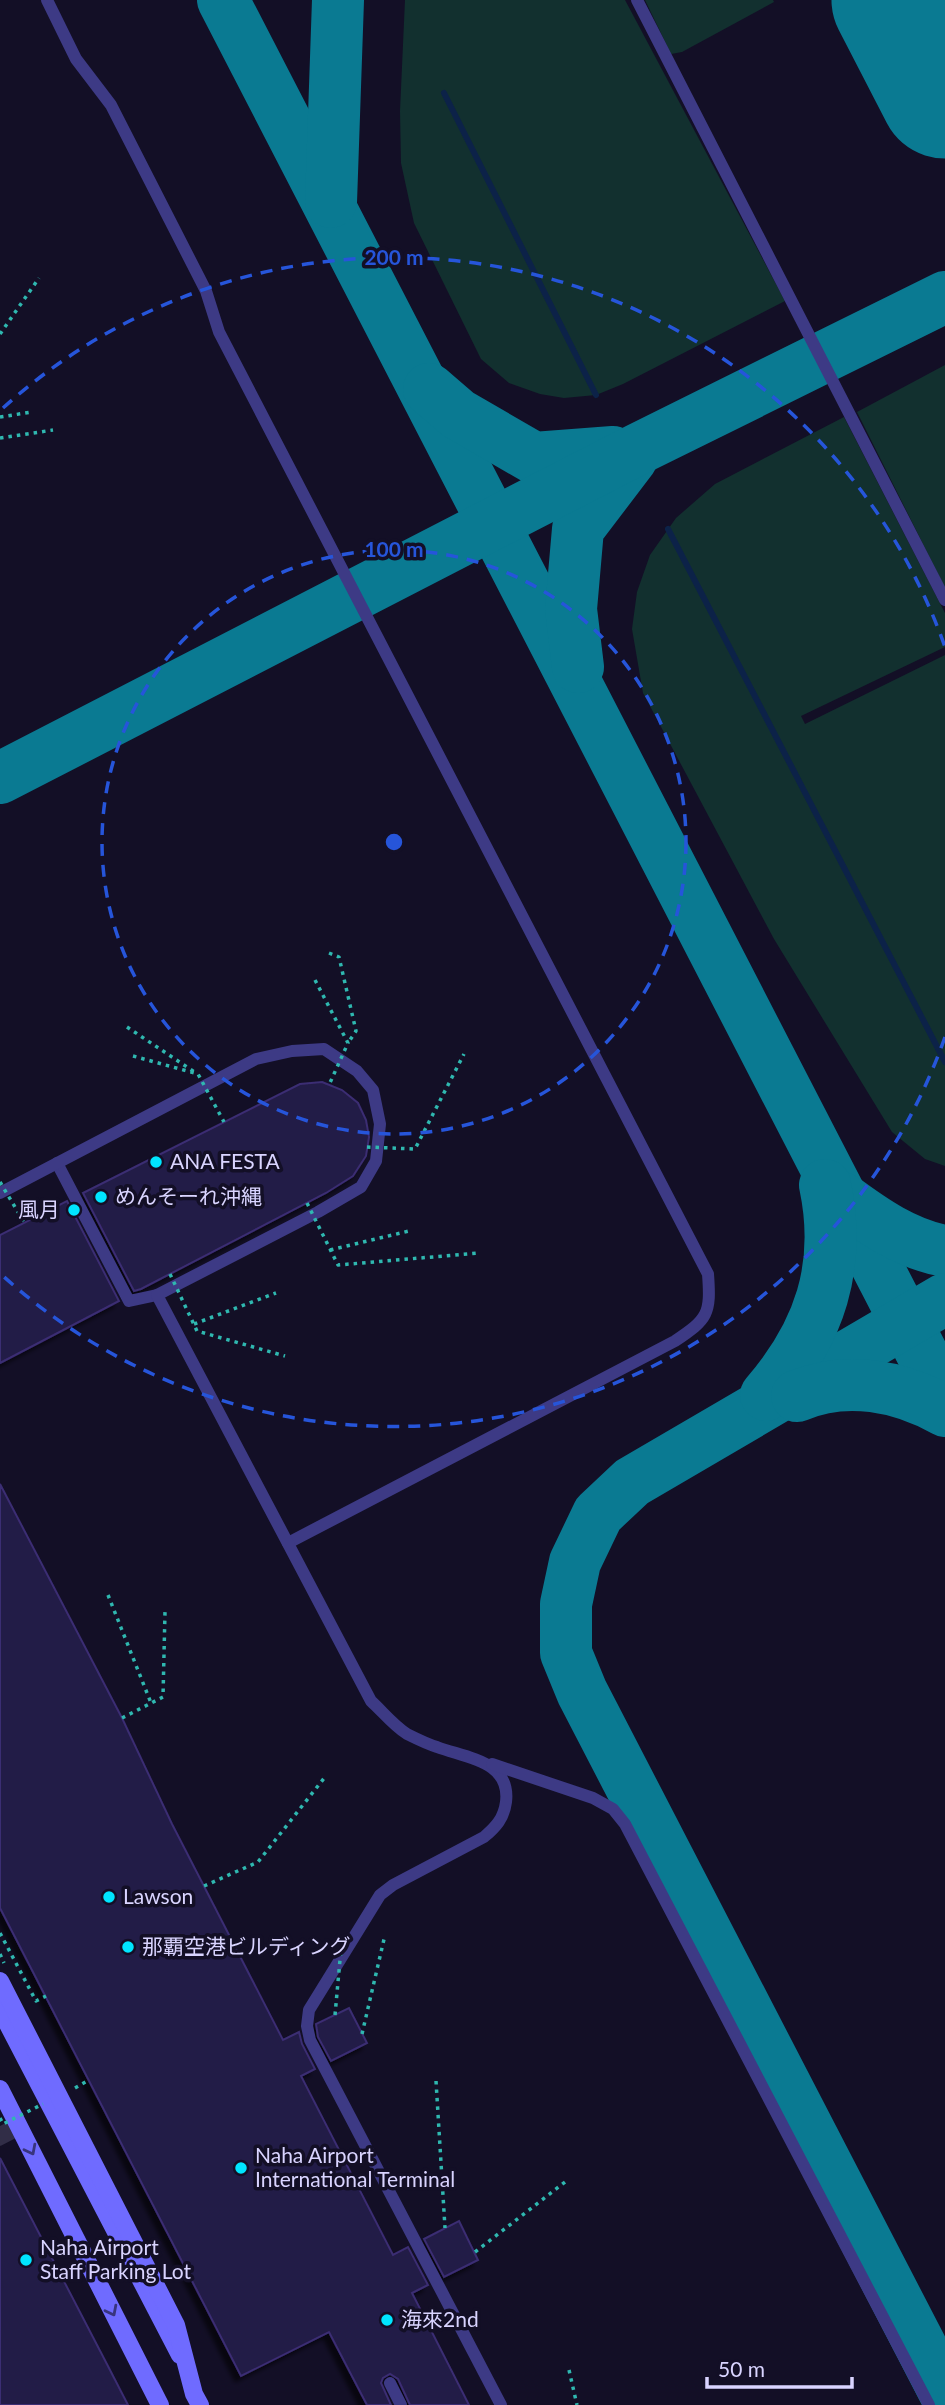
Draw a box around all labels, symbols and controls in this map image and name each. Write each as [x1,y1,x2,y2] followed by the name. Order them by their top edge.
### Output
[364,244,424,269] text: 200 m
[364,536,424,561] text: 100 m
[382,830,406,854] centre of rings
[170,1148,280,1173] place label: ANA FESTA
[148,1154,164,1170] marker: ANA FESTA
[115,1183,262,1208] place label: めんそーれ沖縄
[93,1189,109,1205] marker: めんそーれ沖縄
[18,1196,60,1221] place label: 風月
[66,1202,82,1218] marker: 風月
[123,1883,193,1908] place label: Lawson
[101,1889,117,1905] marker: Lawson
[142,1933,351,1958] place label: 那覇空港ビルディング
[120,1939,136,1955] marker: 那覇空港ビルディング
[255,2142,455,2191] place label: Naha Airport International Terminal
[22,2143,36,2155] one-way arrow
[233,2160,249,2176] marker: Naha Airport International Terminal
[40,2234,192,2283] place label: Naha Airport Staff Parking Lot
[18,2252,34,2268] marker: Naha Airport Staff Parking Lot
[103,2304,117,2316] one-way arrow
[401,2306,479,2331] place label: 海來2nd
[379,2312,395,2328] marker: 海來2nd
[707,2346,852,2390] scale bar
[718,2356,765,2381] text: 50 m

